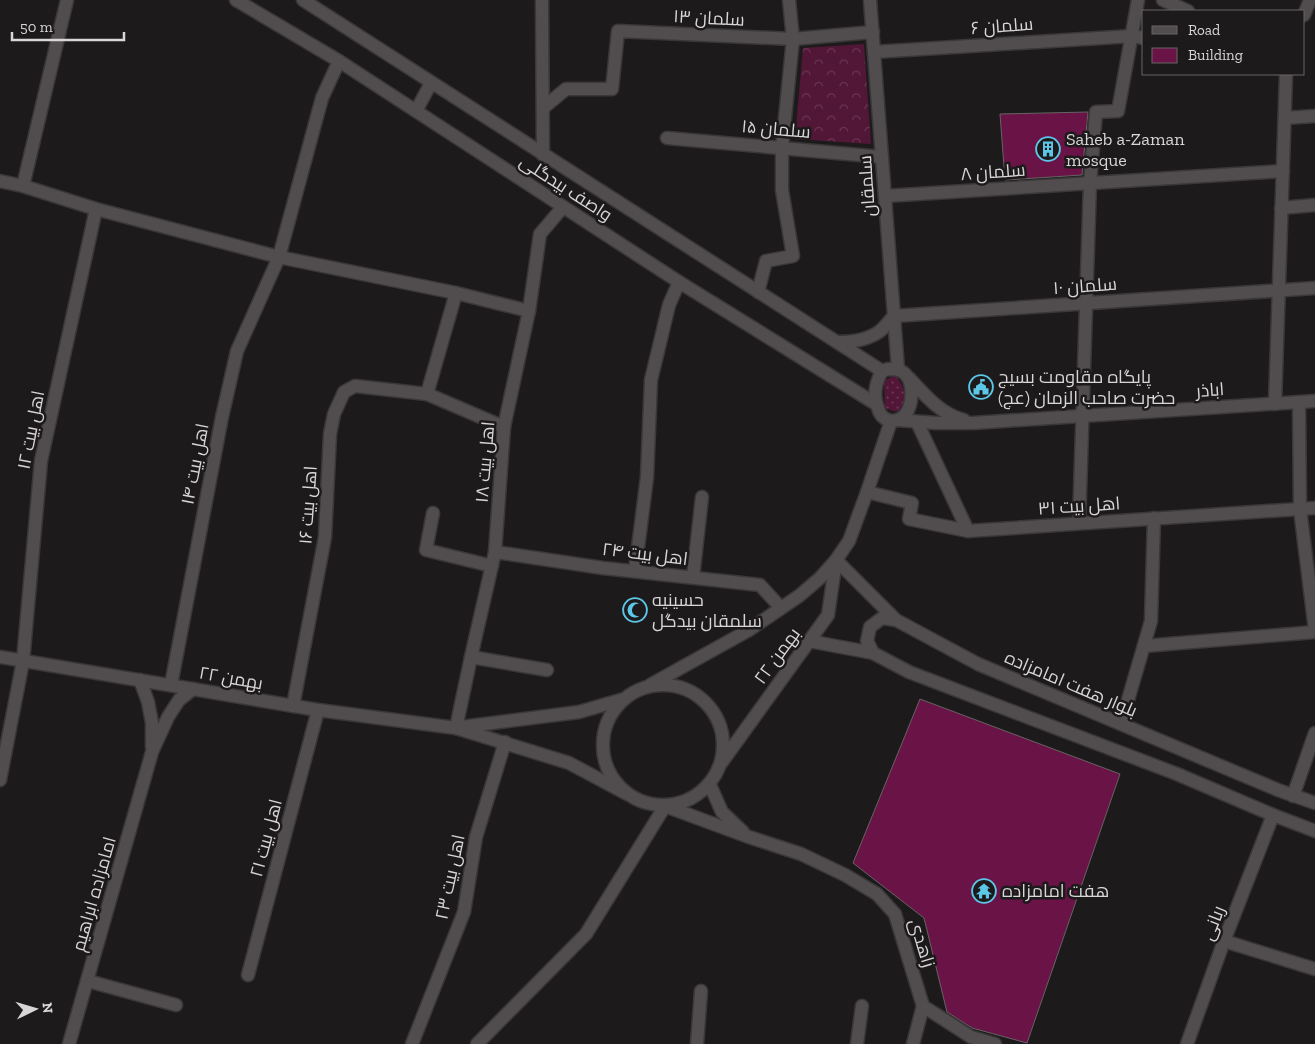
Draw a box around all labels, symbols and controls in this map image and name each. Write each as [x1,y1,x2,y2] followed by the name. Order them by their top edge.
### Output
[673,5,745,31] street label: سلمان ۱۳
[12,10,125,42] scale bar
[1142,10,1305,75] legend
[970,13,1034,39] street label: سلمان ۶
[20,18,53,36] text: 50 m
[1188,21,1221,39] text: Road
[1188,46,1243,64] text: Building
[741,115,811,143] street label: سلمان ۱۵
[1066,128,1185,171] place label: Saheb a-Zaman mosque
[1035,136,1061,162] building icon: Saheb a-Zaman mosque
[516,150,616,226] street label: واصف بیدگلی
[854,155,880,217] street label: سلمقان
[960,159,1026,185] street label: سلمان ۸
[1052,273,1118,299] street label: سلمان ۱۰
[998,366,1175,410] place label: پایگاه مقاومت بسیج حضرت صاحب الزمان (عج)
[968,374,994,400] public building icon: پایگاه مقاومت بسیج حضرت صاحب الزمان (عج)
[1194,378,1225,402] street label: اباذر
[13,389,49,471] street label: اهل بیت ۱۲
[470,420,500,504] street label: اهل بیت ۱۸
[176,422,214,506] street label: اهل بیت ۱۴
[294,465,322,545] street label: اهل بیت ۱۶
[1037,492,1121,520] street label: اهل بیت ۳۱
[601,538,689,570] street label: اهل بیت ۲۴
[652,589,762,632] place label: حسینیه سلمقان بیدگل
[622,597,648,623] mosque icon: حسینیه سلمقان بیدگل
[749,623,805,689] street label: ۲۲ بهمن
[1001,646,1141,722] street label: بلوار هفت امامزاده
[197,662,265,694] street label: ۲۲ بهمن
[245,797,287,879] street label: اهل بیت ۲۱
[430,832,470,922] street label: اهل بیت ۲۳
[67,834,122,954] street label: امامزاده ابراهیم
[971,878,997,904] temple icon: هفت امامزاده
[1002,880,1109,902] place label: هفت امامزاده
[1196,902,1230,944] street label: ربانی
[904,916,940,970] street label: زاهدی
[10,984,60,1034] north arrow
[39,1002,56,1014] text: N

